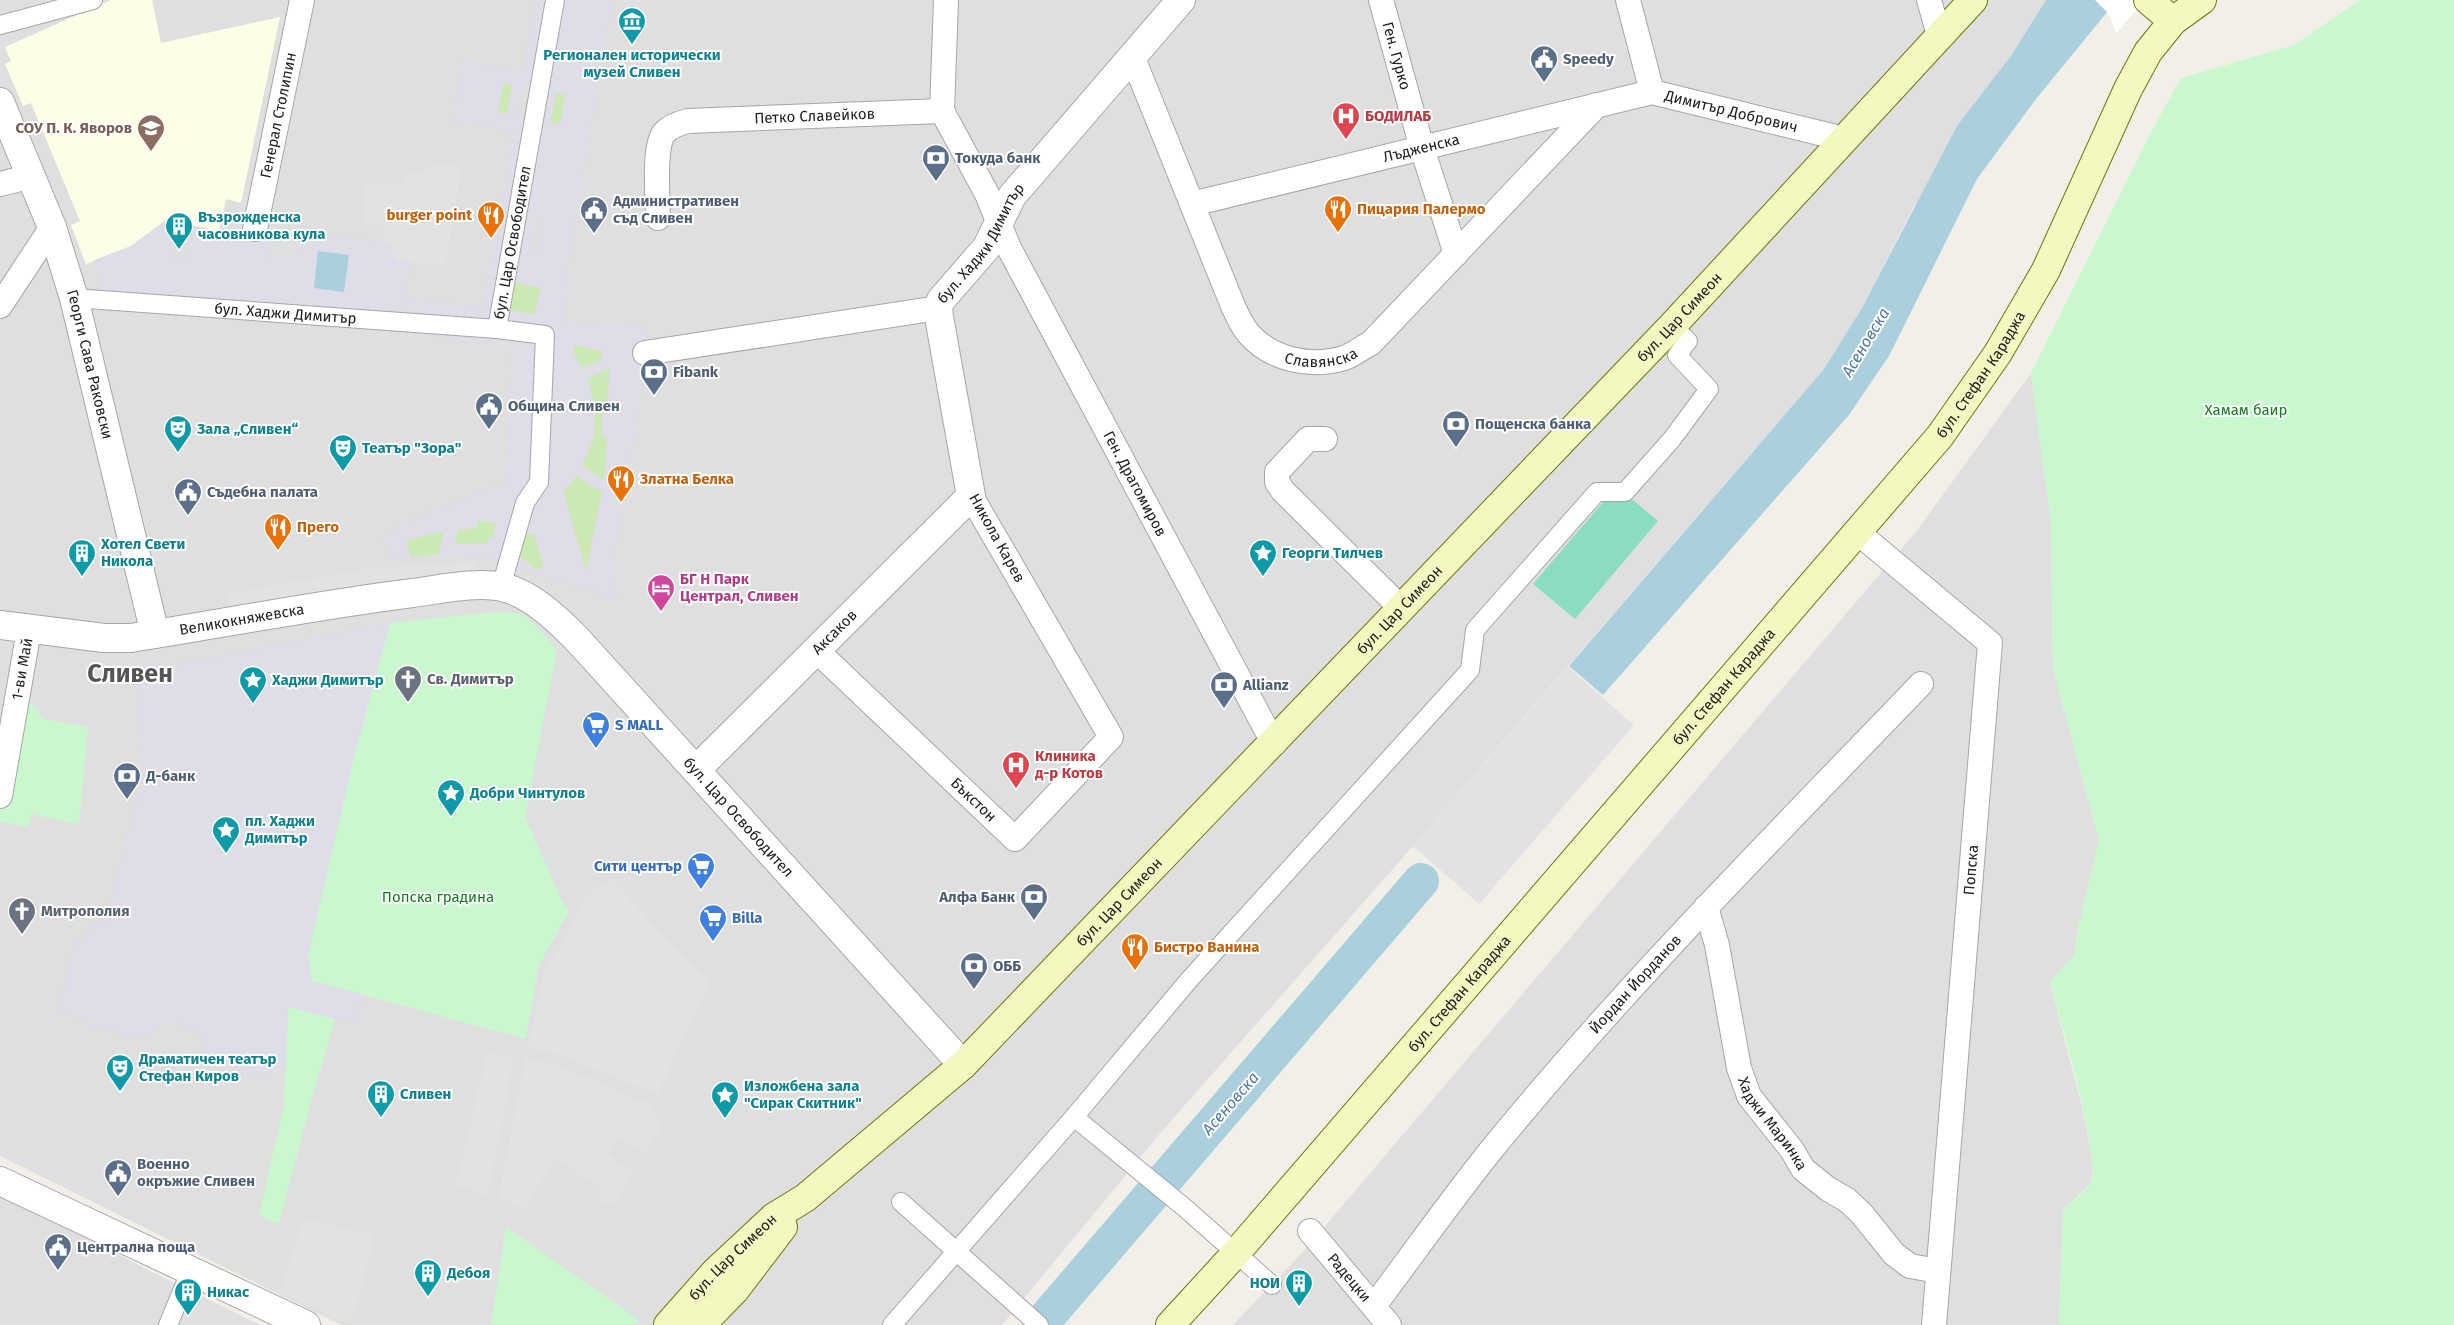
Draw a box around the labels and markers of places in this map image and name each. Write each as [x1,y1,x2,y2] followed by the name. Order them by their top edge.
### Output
[617,6,647,45] museum icon: Регионален исторически музей Сливен
[1529,44,1559,83] public building icon: Speedy
[543,46,721,81] place label: Регионален исторически музей Сливен
[1563,50,1614,68] place label: Speedy
[1331,101,1361,140] hospital icon: БОДИЛАБ
[1365,107,1431,125] place label: БОДИЛАБ
[136,113,166,152] school or university icon: СОУ П. К. Яворов
[15,119,132,137] place label: СОУ П. К. Яворов
[921,143,951,182] bank icon: Токуда банк
[955,149,1041,167] place label: Токуда банк
[612,192,739,227] place label: Административен съд Сливен
[1323,194,1353,233] restaurant icon: Пицария Палермо
[579,195,609,234] public building icon: Административен съд Сливен
[476,200,506,239] restaurant icon: burger point
[1357,200,1486,218] place label: Пицария Палермо
[386,206,472,224] place label: burger point
[198,208,325,243] place label: Възрожденска часовникова кула
[164,211,194,250] building icon: Възрожденска часовникова кула
[639,357,669,396] bank icon: Fibank
[673,363,719,381] place label: Fibank
[474,391,504,430] public building icon: Община Сливен
[508,397,620,415] place label: Община Сливен
[1441,409,1471,448] bank icon: Пощенска банка
[163,414,193,453] theatre icon: Зала „Сливен“
[1475,415,1591,433] place label: Пощенска банка
[196,420,298,438] place label: Зала „Сливен“
[328,433,358,472] theatre icon: Театър "Зора"
[362,439,461,457] place label: Театър "Зора"
[606,464,636,503] restaurant icon: Златна Белка
[639,470,734,488] place label: Златна Белка
[173,477,203,516] public building icon: Съдебна палата
[207,483,318,501] place label: Съдебна палата
[263,512,293,551] restaurant icon: Прего
[297,518,339,536] place label: Прего
[100,535,185,570] place label: Хотел Свети Никола
[67,538,97,577] building icon: Хотел Свети Никола
[1248,538,1278,577] place icon: Георги Тилчев
[1282,544,1383,562] place label: Георги Тилчев
[680,570,799,605] place label: БГ H Парк Централ, Сливен
[646,573,676,612] hotel icon: БГ H Парк Централ, Сливен
[393,664,423,703] church icon: Св. Димитър
[238,665,268,704] place icon: Хаджи Димитър
[427,670,514,688] place label: Св. Димитър
[1209,670,1239,709] bank icon: Allianz
[271,671,384,689] place label: Хаджи Димитър
[1242,676,1289,694] place label: Allianz
[581,710,611,749] supermarket icon: S MALL
[615,716,663,734] place label: S MALL
[1035,747,1103,782] place label: Клиника д-р Котов
[1001,750,1031,789] hospital icon: Клиника д-р Котов
[112,761,142,800] bank icon: Д-банк
[145,767,196,785] place label: Д-банк
[436,778,466,817] place icon: Добри Чинтулов
[469,784,585,802] place label: Добри Чинтулов
[244,812,315,847] place label: пл. Хаджи Димитър
[211,815,241,854] place icon: пл. Хаджи Димитър
[686,851,716,890] supermarket icon: Сити център
[594,857,682,875] place label: Сити център
[1019,882,1049,921] bank icon: Алфа Банк
[938,888,1016,906] place label: Алфа Банк
[7,896,37,935] church icon: Митрополия
[41,902,130,920] place label: Митрополия
[698,903,728,942] supermarket icon: Billa
[732,909,763,927] place label: Billa
[1120,932,1150,971] restaurant icon: Бистро Ванина
[1154,938,1259,956] place label: Бистро Ванина
[959,951,989,990] bank icon: ОББ
[993,957,1021,975] place label: ОББ
[138,1050,277,1085] place label: Драматичен театър Стефан Киров
[105,1053,135,1092] theatre icon: Драматичен театър Стефан Киров
[744,1077,862,1112] place label: Изложбена зала "Сирак Скитник"
[366,1079,396,1118] building icon: Сливен
[710,1080,740,1119] place icon: Изложбена зала "Сирак Скитник"
[400,1085,451,1103] place label: Сливен
[137,1155,255,1190] place label: Военно окръжие Сливен
[103,1158,133,1197] public building icon: Военно окръжие Сливен
[43,1232,73,1271] public building icon: Централна поща
[77,1238,195,1256] place label: Централна поща
[413,1258,443,1297] building icon: Дебоя
[446,1264,490,1282] place label: Дебоя
[1284,1268,1314,1307] building icon: НОИ
[1250,1274,1280,1292] place label: НОИ
[173,1277,203,1316] building icon: Никас
[207,1283,250,1301] place label: Никас

